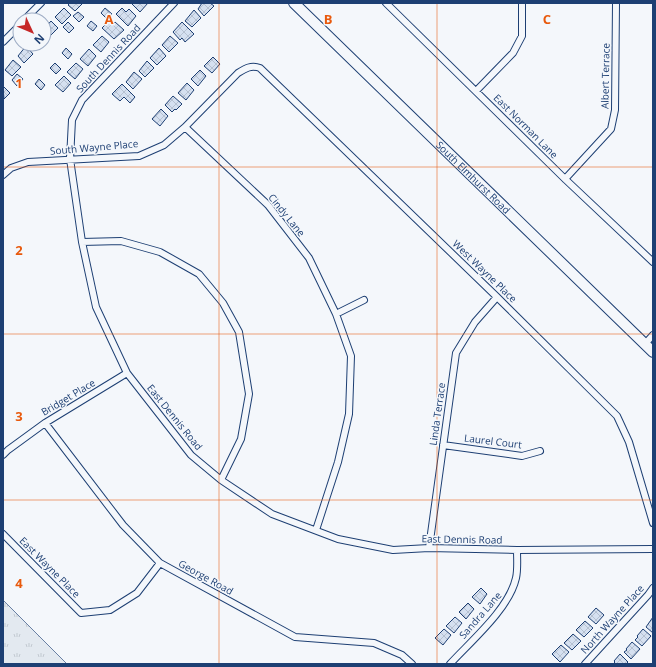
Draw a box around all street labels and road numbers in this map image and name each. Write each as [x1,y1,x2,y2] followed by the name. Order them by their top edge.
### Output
[73,21,143,95] street label: South Dennis Road
[597,42,613,109] street label: Albert Terrace
[491,91,562,162] street label: East Norman Lane
[49,136,139,158] street label: South Wayne Place
[433,138,513,217] street label: South Elmhurst Road
[265,191,309,240] street label: Cindy Lane
[450,237,520,306] street label: West Wayne Place
[38,375,98,419] street label: Bridget Place
[144,381,206,453] street label: East Dennis Road
[426,381,448,446] street label: Linda Terrace
[463,431,523,452] street label: Laurel Court
[421,531,503,547] street label: East Dennis Road
[17,534,84,601] street label: East Wayne Place
[176,556,236,598] street label: George Road
[577,581,647,657] street label: North Wayne Place
[456,588,505,642] street label: Sandra Lane

